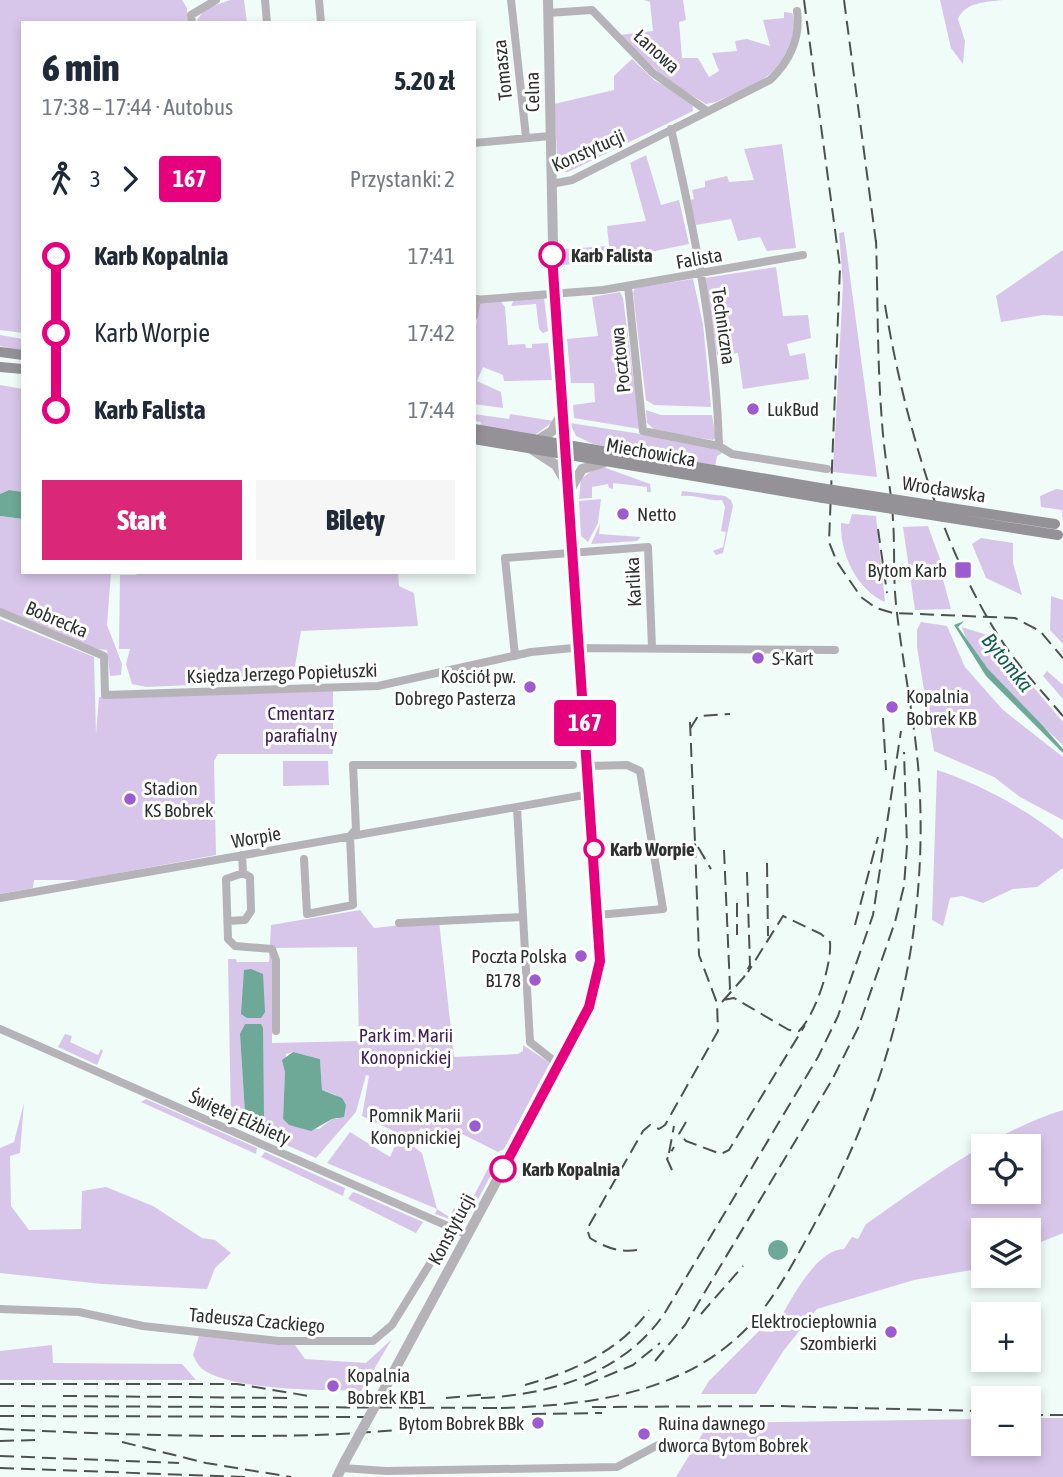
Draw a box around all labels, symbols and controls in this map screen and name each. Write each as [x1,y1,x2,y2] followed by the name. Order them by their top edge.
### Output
[630,25,684,77] street label: Łanowa
[488,39,516,101] street label: Tomasza
[42,46,120,89] text: 6 min
[394,66,455,96] text: 5.20 zł
[521,72,543,112] street label: Celna
[42,94,233,120] text: 17:38 – 17:44 · Autobus
[548,124,628,176] street label: Konstytucji
[42,160,80,198] icon: walk
[111,160,149,198] icon: forward
[173,165,207,192] text: 167
[90,166,101,192] text: 3
[350,166,455,192] text: Przystanki: 2
[94,241,228,271] text: Karb Kopalnia
[539,242,565,268] marker: Karb Falista
[408,243,455,269] text: 17:41
[674,243,724,273] street label: Falista
[571,244,653,266] place label: Karb Falista
[708,286,740,366] street label: Techniczna
[94,318,210,348] text: Karb Worpie
[408,320,455,346] text: 17:42
[606,326,634,394] street label: Pocztowa
[94,395,206,425] text: Karb Falista
[408,397,455,423] text: 17:44
[767,398,819,420] place label: LukBud
[745,401,761,417] marker: LukBud
[604,433,698,471] street label: Miechowicka
[901,472,987,506] street label: Wrocławska
[42,480,242,560] button: Start
[256,480,455,560] button: Bilety
[637,503,677,525] place label: Netto
[615,506,631,522] marker: Netto
[621,556,645,608] street label: Karlika
[867,559,947,581] place label: Bytom Karb
[953,560,973,580] marker: Bytom Karb
[23,596,91,642] street label: Bobrecka
[977,628,1039,696] water label: Bytomka
[772,647,813,669] place label: S-Kart
[750,650,766,666] marker: S-Kart
[186,659,378,687] street label: Księdza Jerzego Popiełuszki
[394,665,516,709] place label: Kościół pw. Dobrego Pasterza
[522,679,538,695] marker: Kościół pw. Dobrego Pasterza
[906,685,976,729] place label: Kopalnia Bobrek KB
[884,699,900,715] marker: Kopalnia Bobrek KB
[545,700,625,746] line badge: 167
[265,702,337,746] park label: Cmentarz parafialny
[568,709,602,736] text: 167
[144,777,214,821] place label: Stadion KS Bobrek
[122,791,138,807] marker: Stadion KS Bobrek
[230,822,282,852] street label: Worpie
[610,838,695,860] place label: Karb Worpie
[584,839,604,859] marker: Karb Worpie
[471,945,567,967] place label: Poczta Polska
[573,948,589,964] marker: Poczta Polska
[485,969,521,991] place label: B178
[527,972,543,988] marker: B178
[359,1024,453,1068] park label: Park im. Marii Konopnickiej
[186,1085,294,1149] street label: Świętej Elżbiety
[369,1104,461,1148] place label: Pomnik Marii Konopnickiej
[467,1118,483,1134] marker: Pomnik Marii Konopnickiej
[971,1134,1041,1456] map controls
[971,1134,1041,1204] button: locate
[490,1156,516,1182] marker: Karb Kopalnia
[522,1158,620,1180] place label: Karb Kopalnia
[423,1190,479,1268] street label: Konstytucji
[971,1218,1041,1288] button: layers
[971,1302,1041,1372] button: +
[188,1303,326,1337] street label: Tadeusza Czackiego
[751,1310,877,1354] place label: Elektrociepłownia Szombierki
[883,1324,899,1340] marker: Elektrociepłownia Szombierki
[347,1364,426,1408] place label: Kopalnia Bobrek KB1
[325,1378,341,1394] marker: Kopalnia Bobrek KB1
[971,1386,1041,1456] button: −
[398,1412,525,1434] place label: Bytom Bobrek BBk
[658,1412,809,1456] place label: Ruina dawnego dworca Bytom Bobrek
[530,1415,546,1431] marker: Bytom Bobrek BBk
[636,1426,652,1442] marker: Ruina dawnego dworca Bytom Bobrek

